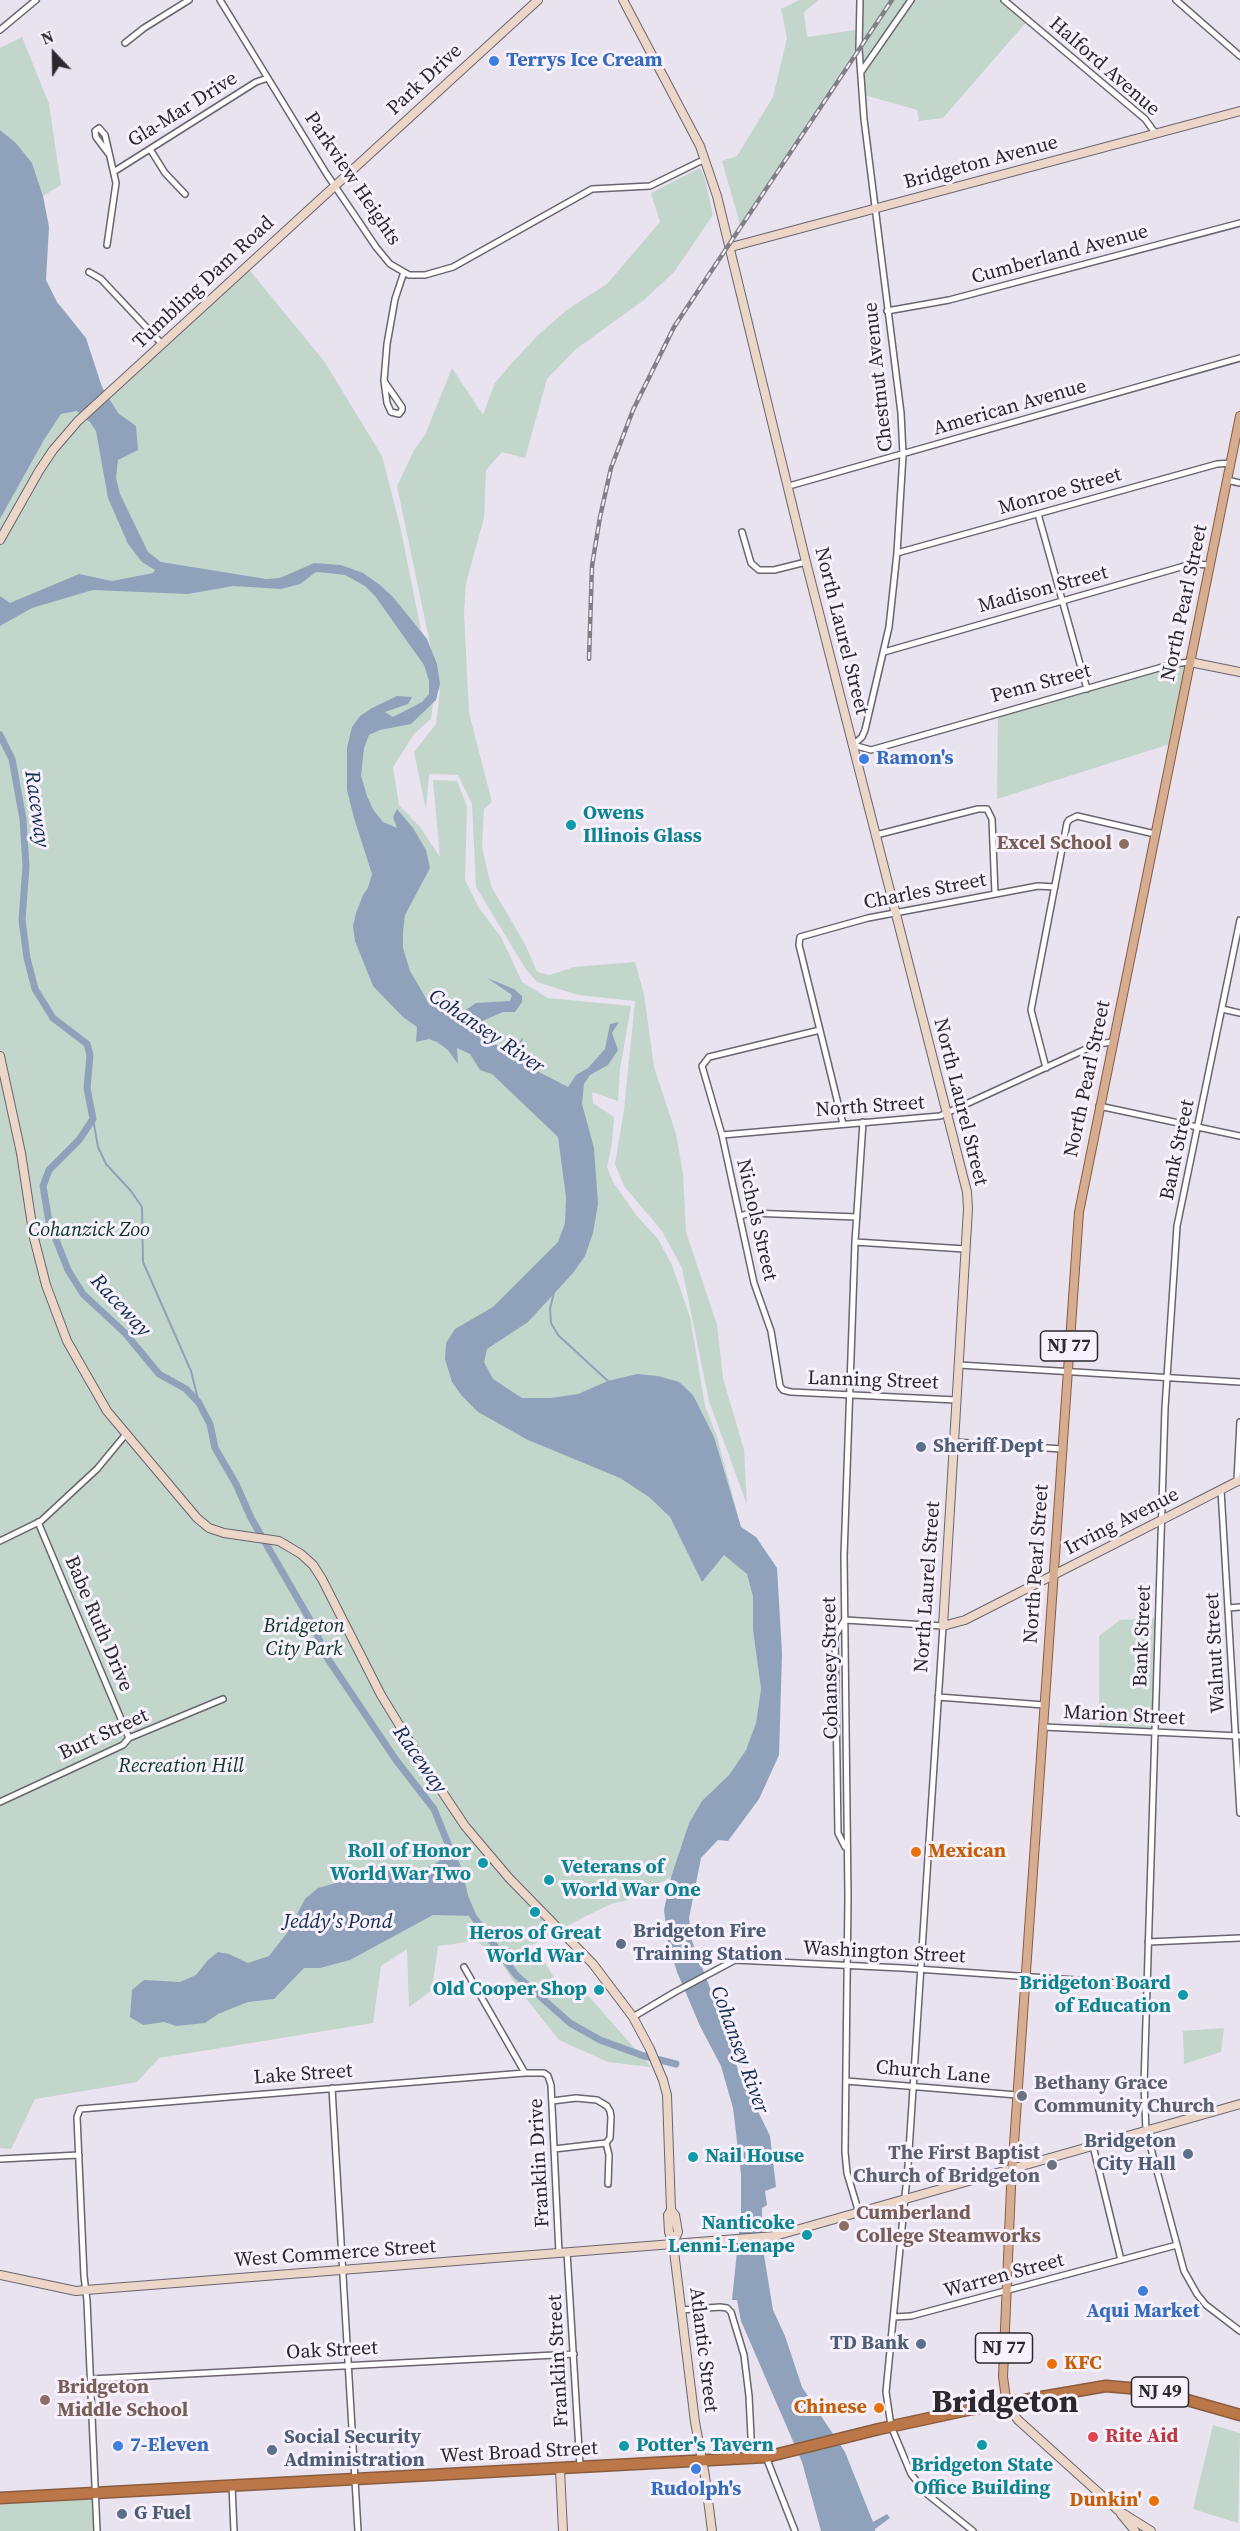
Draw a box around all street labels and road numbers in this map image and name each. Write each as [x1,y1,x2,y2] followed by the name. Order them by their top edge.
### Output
[1044,12,1164,122] street label: Halford Avenue
[382,39,468,121] street label: Park Drive
[124,67,242,153] street label: Gla-Mar Drive
[298,108,406,250] street label: Parkview Heights
[901,131,1061,195] street label: Bridgeton Avenue
[129,211,279,355] street label: Tumbling Dam Road
[969,220,1151,290] street label: Cumberland Avenue
[859,301,899,453] street label: Chestnut Avenue
[931,375,1089,441] street label: American Avenue
[996,463,1124,521] street label: Monroe Street
[1157,523,1213,683] street label: North Pearl Street
[809,545,873,717] street label: North Laurel Street
[976,561,1110,619] street label: Madison Street
[989,659,1093,709] street label: Penn Street
[862,868,988,916] street label: Charles Street
[1060,999,1116,1159] street label: North Pearl Street
[928,1016,992,1188] street label: North Laurel Street
[815,1091,925,1123] street label: North Street
[1156,1098,1200,1202] street label: Bank Street
[730,1157,782,1283] street label: Nichols Street
[1040,1331,1098,1361] road number: NJ 77
[807,1367,939,1395] street label: Lanning Street
[1061,1483,1183,1561] street label: Irving Avenue
[1019,1484,1055,1644] street label: North Pearl Street
[910,1500,946,1674] street label: North Laurel Street
[59,1553,137,1695] street label: Babe Ruth Drive
[1129,1585,1157,1687] street label: Bank Street
[1201,1592,1231,1714] street label: Walnut Street
[818,1596,844,1740] street label: Cohansey Street
[1063,1701,1185,1731] street label: Marion Street
[56,1704,152,1766] street label: Burt Street
[802,1937,966,1969] street label: Washington Street
[875,2056,991,2090] street label: Church Lane
[253,2060,353,2090] street label: Lake Street
[525,2098,555,2228] street label: Franklin Drive
[233,2235,437,2273] street label: West Commerce Street
[941,2248,1067,2304] street label: Warren Street
[683,2286,723,2414] street label: Atlantic Street
[544,2294,574,2428] street label: Franklin Street
[976,2333,1032,2363] road number: NJ 77
[286,2337,378,2365] street label: Oak Street
[1132,2377,1188,2407] road number: NJ 49
[440,2437,598,2469] street label: West Broad Street

